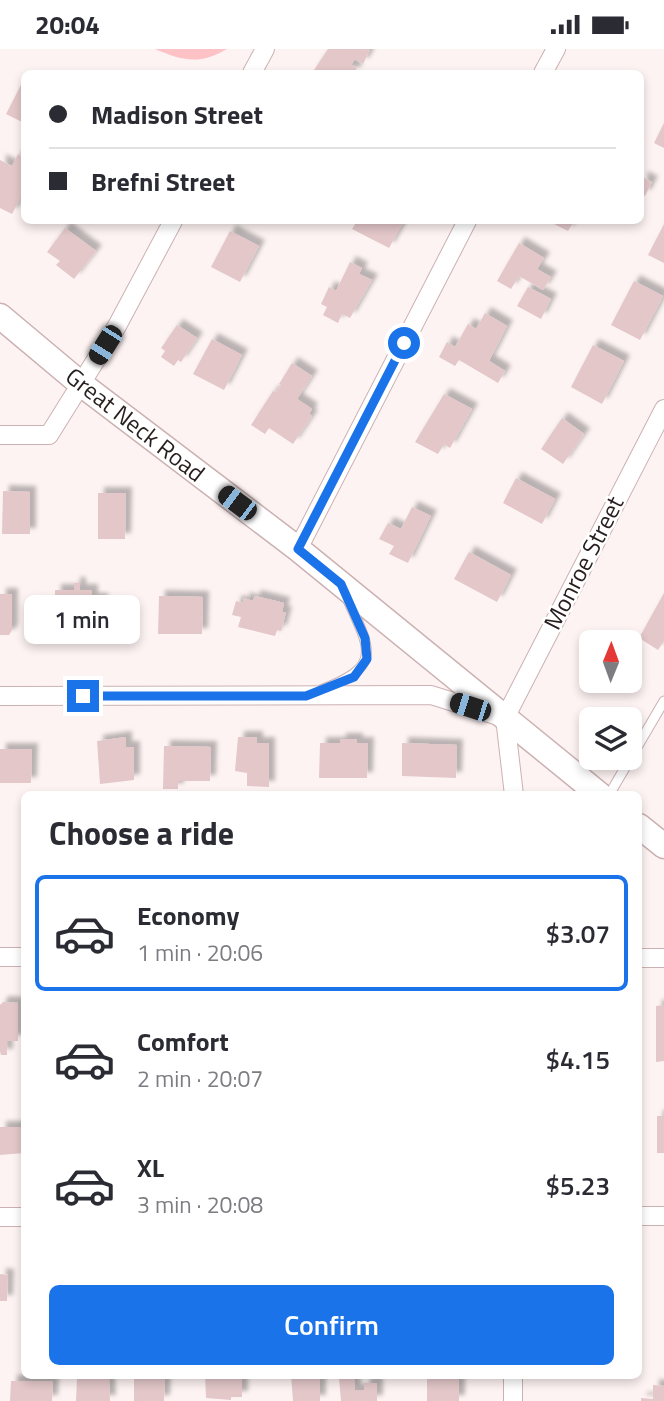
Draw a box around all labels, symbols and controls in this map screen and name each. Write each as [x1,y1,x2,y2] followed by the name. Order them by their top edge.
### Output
[35,5,100,44] text: 20:04
[91,95,263,134] text: Madison Street
[91,162,235,201] text: Brefni Street
[85,322,126,368] car
[388,327,420,359] route start
[58,358,213,490] street label: Great Neck Road
[214,482,261,524] car
[534,489,632,636] street label: Monroe Street
[25,595,141,643] callout: 1 min
[54,602,110,637] text: 1 min
[579,630,642,693] north arrow
[579,630,642,770] map controls
[67,680,99,712] route end
[447,691,494,723] car
[579,707,642,770] button: layers
[49,809,234,857] text: Choose a ride
[137,896,239,935] text: Economy
[53,902,116,965] icon: car
[546,914,610,953] text: $3.07
[137,935,263,970] text: 1 min · 20:06
[137,1022,229,1061] text: Comfort
[53,1028,116,1091] icon: car
[546,1040,610,1079] text: $4.15
[137,1061,263,1096] text: 2 min · 20:07
[137,1148,164,1187] text: XL
[53,1154,116,1217] icon: car
[546,1166,610,1205] text: $5.23
[137,1187,263,1222] text: 3 min · 20:08
[49,1285,614,1365] button: Confirm

